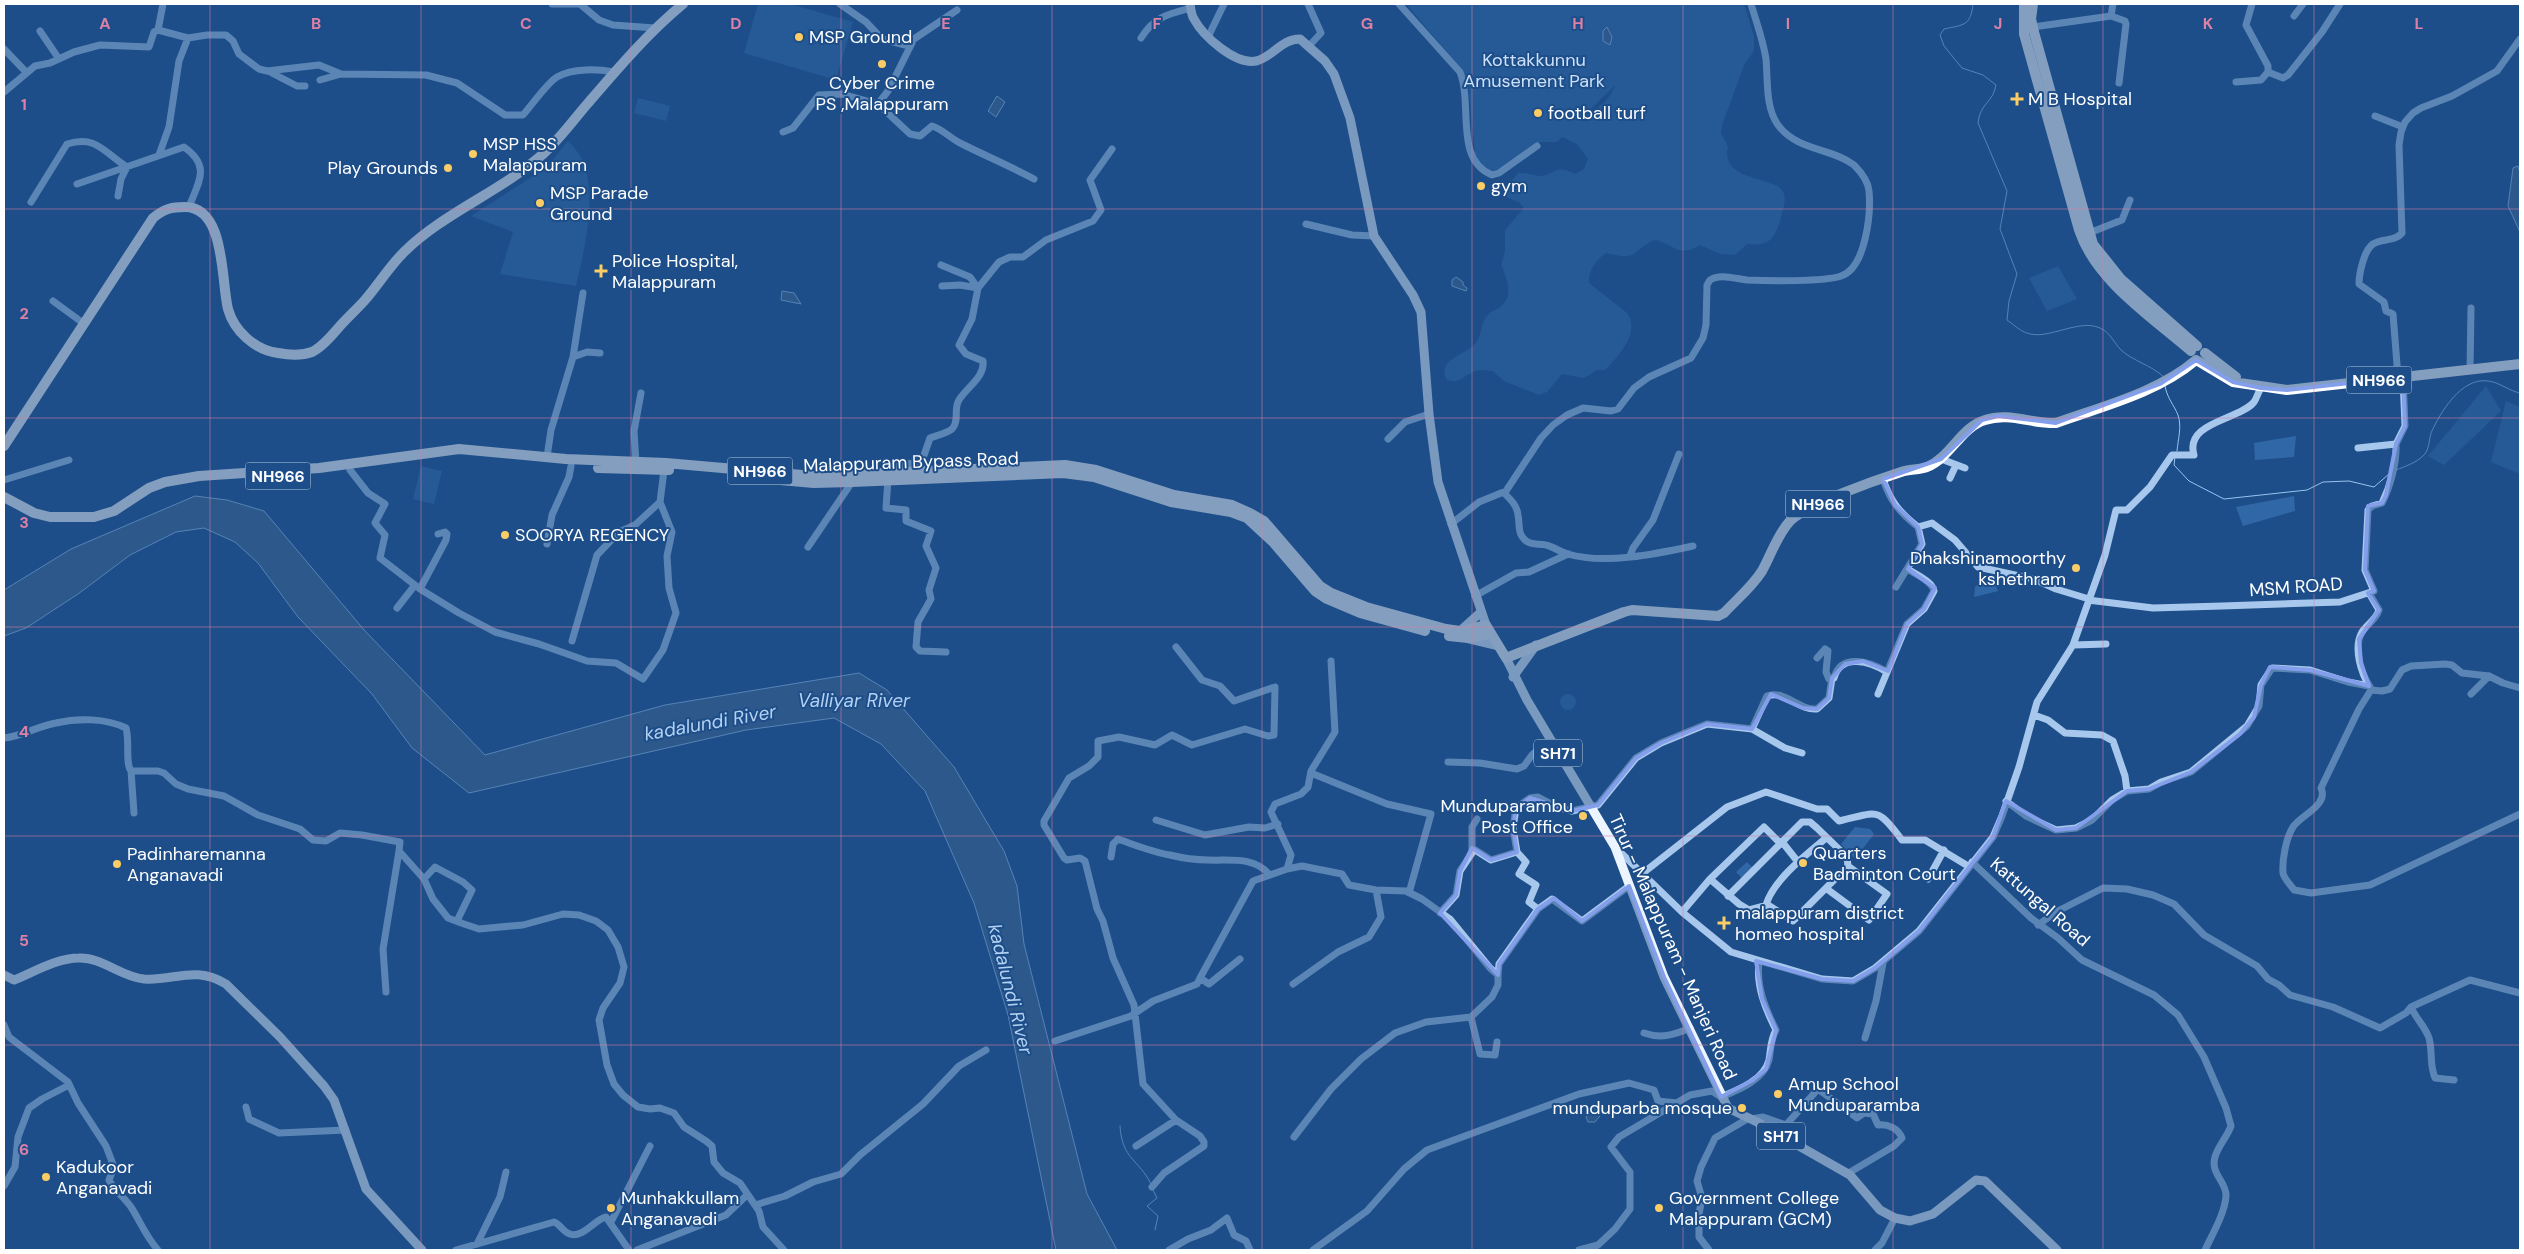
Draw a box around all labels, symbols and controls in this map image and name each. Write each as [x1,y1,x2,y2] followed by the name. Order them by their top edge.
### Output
[99,13,111,34] text: A
[311,13,321,34] text: B
[520,13,532,34] text: C
[730,13,742,34] text: D
[941,13,951,34] text: E
[1153,13,1162,34] text: F
[1361,13,1373,34] text: G
[1572,13,1584,34] text: H
[1786,13,1790,34] text: I
[1994,13,2002,34] text: J
[2203,13,2214,34] text: K
[2415,13,2424,34] text: L
[809,25,912,49] place label: MSP Ground
[793,31,805,43] marker: MSP Ground
[1463,48,1605,93] park label: Kottakkunnu Amusement Park
[876,58,888,70] marker: Cyber Crime PS ,Malappuram
[815,71,949,116] place label: Cyber Crime PS ,Malappuram
[2028,87,2132,111] place label: M B Hospital
[2010,92,2024,106] marker: M B Hospital
[21,94,27,115] text: 1
[1548,101,1646,125] place label: football turf
[1532,107,1544,119] marker: football turf
[483,132,587,177] place label: MSP HSS Malappuram
[467,148,479,160] marker: MSP HSS Malappuram
[328,156,438,180] place label: Play Grounds
[442,162,454,174] marker: Play Grounds
[1491,174,1527,198] place label: gym
[1475,180,1487,192] marker: gym
[550,181,649,226] place label: MSP Parade Ground
[534,197,546,209] marker: MSP Parade Ground
[612,249,738,294] place label: Police Hospital, Malappuram
[594,264,608,278] marker: Police Hospital, Malappuram
[19,303,29,324] text: 2
[2346,366,2412,394] road number: NH966
[803,446,1019,478] street label: Malappuram Bypass Road
[728,458,792,484] road number: NH966
[246,462,310,490] road number: NH966
[1786,490,1850,518] road number: NH966
[19,512,29,533] text: 3
[515,523,670,547] place label: SOORYA REGENCY
[499,529,511,541] marker: SOORYA REGENCY
[1910,546,2066,591] place label: Dhakshinamoorthy kshethram
[2070,562,2082,574] marker: Dhakshinamoorthy kshethram
[2248,572,2344,602] street label: MSM ROAD
[798,688,911,713] water label: Valliyar River
[642,698,779,746] water label: kadalundi River
[19,721,29,742] text: 4
[1534,740,1582,766] road number: SH71
[1440,794,1573,839] place label: Munduparambu Post Office
[1577,810,1589,822] marker: Munduparambu Post Office
[1603,810,1743,1084] street label: Tirur - Malappuram - Manjeri Road
[1813,841,1956,886] place label: Quarters Badminton Court
[127,842,266,887] place label: Padinharemanna Anganavadi
[1985,852,2095,952] street label: Kattungal Road
[1797,857,1809,869] marker: Quarters Badminton Court
[111,858,123,870] marker: Padinharemanna Anganavadi
[1735,901,1904,946] place label: malappuram district homeo hospital
[1717,916,1731,930] marker: malappuram district homeo hospital
[982,921,1039,1058] water label: kadalundi River
[19,930,29,951] text: 5
[1788,1072,1920,1117] place label: Amup School Munduparamba
[1772,1088,1784,1100] marker: Amup School Munduparamba
[1553,1096,1732,1120] place label: munduparba mosque
[1736,1102,1748,1114] marker: munduparba mosque
[1757,1122,1805,1150] road number: SH71
[19,1139,29,1160] text: 6
[56,1155,152,1200] place label: Kadukoor Anganavadi
[40,1171,52,1183] marker: Kadukoor Anganavadi
[621,1186,739,1231] place label: Munhakkullam Anganavadi
[1669,1186,1839,1231] place label: Government College Malappuram (GCM)
[605,1202,617,1214] marker: Munhakkullam Anganavadi
[1653,1202,1665,1214] marker: Government College Malappuram (GCM)

